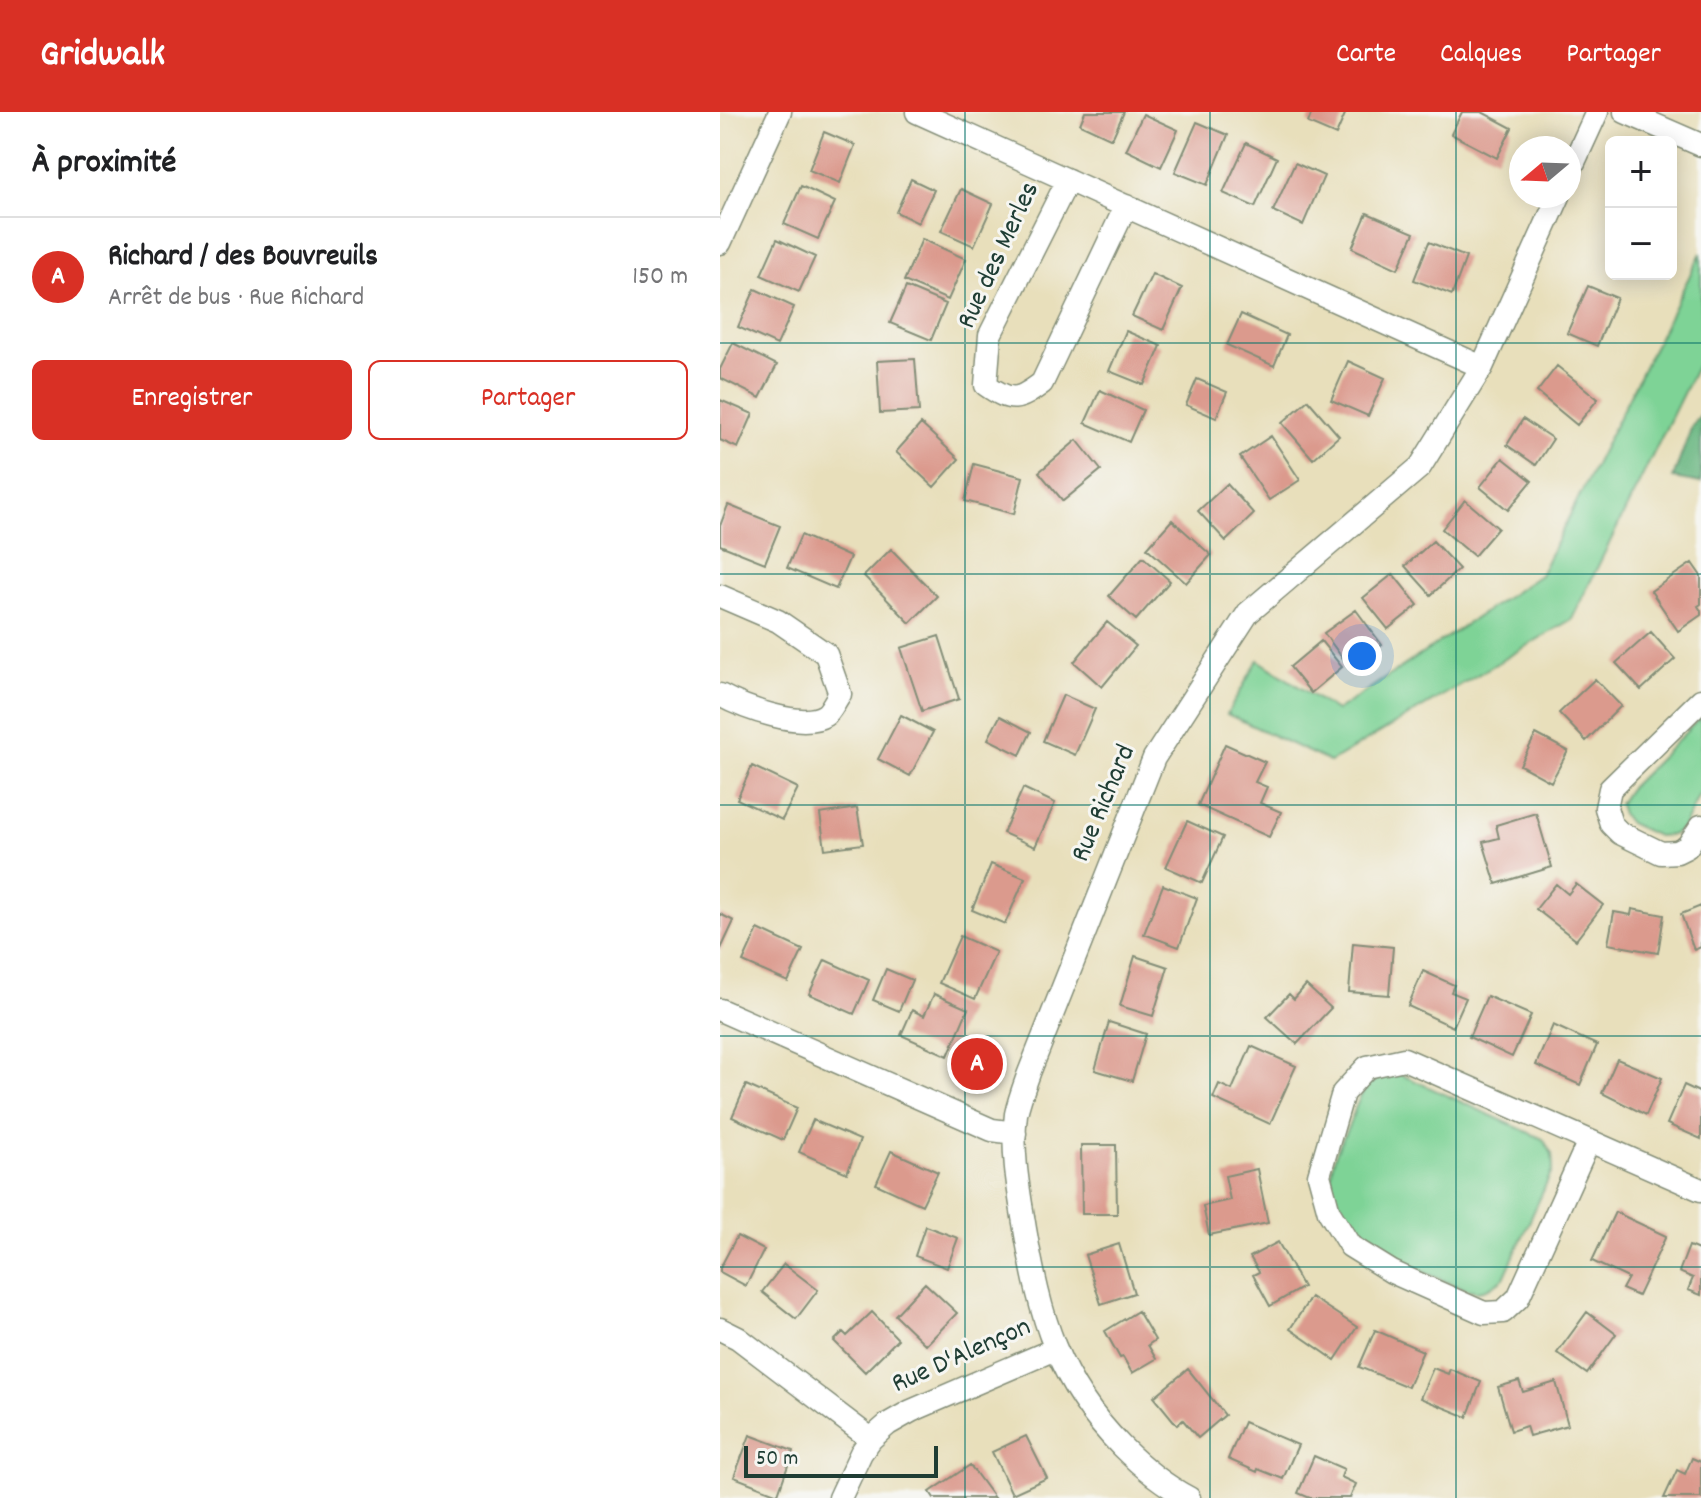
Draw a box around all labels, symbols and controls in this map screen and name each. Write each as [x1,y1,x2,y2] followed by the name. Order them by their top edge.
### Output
[40,29,165,84] text: Gridwalk
[1336,36,1396,76] text: Carte
[1440,36,1522,76] text: Calques
[1566,36,1661,76] text: Partager
[1509,136,1581,208] north arrow
[1605,136,1677,280] map controls
[1605,136,1677,208] button: +
[32,140,176,189] text: À proximité
[948,176,1052,336] street label: Rue des Merles
[1605,208,1677,280] button: −
[108,237,378,280] text: Richard / des Bouvreuils
[51,259,65,296] text: A
[632,259,688,296] text: 150 m
[108,280,364,317] text: Arrêt de bus · Rue Richard
[32,360,352,440] button: Enregistrer
[368,360,688,440] button: Partager
[1342,636,1382,676] your location
[1062,739,1148,869] street label: Rue Richard
[951,1034,1003,1094] pin: A
[886,1309,1038,1405] street label: Rue D'Alençon
[744,1442,938,1478] scale bar
[756,1444,798,1475] text: 50 m

